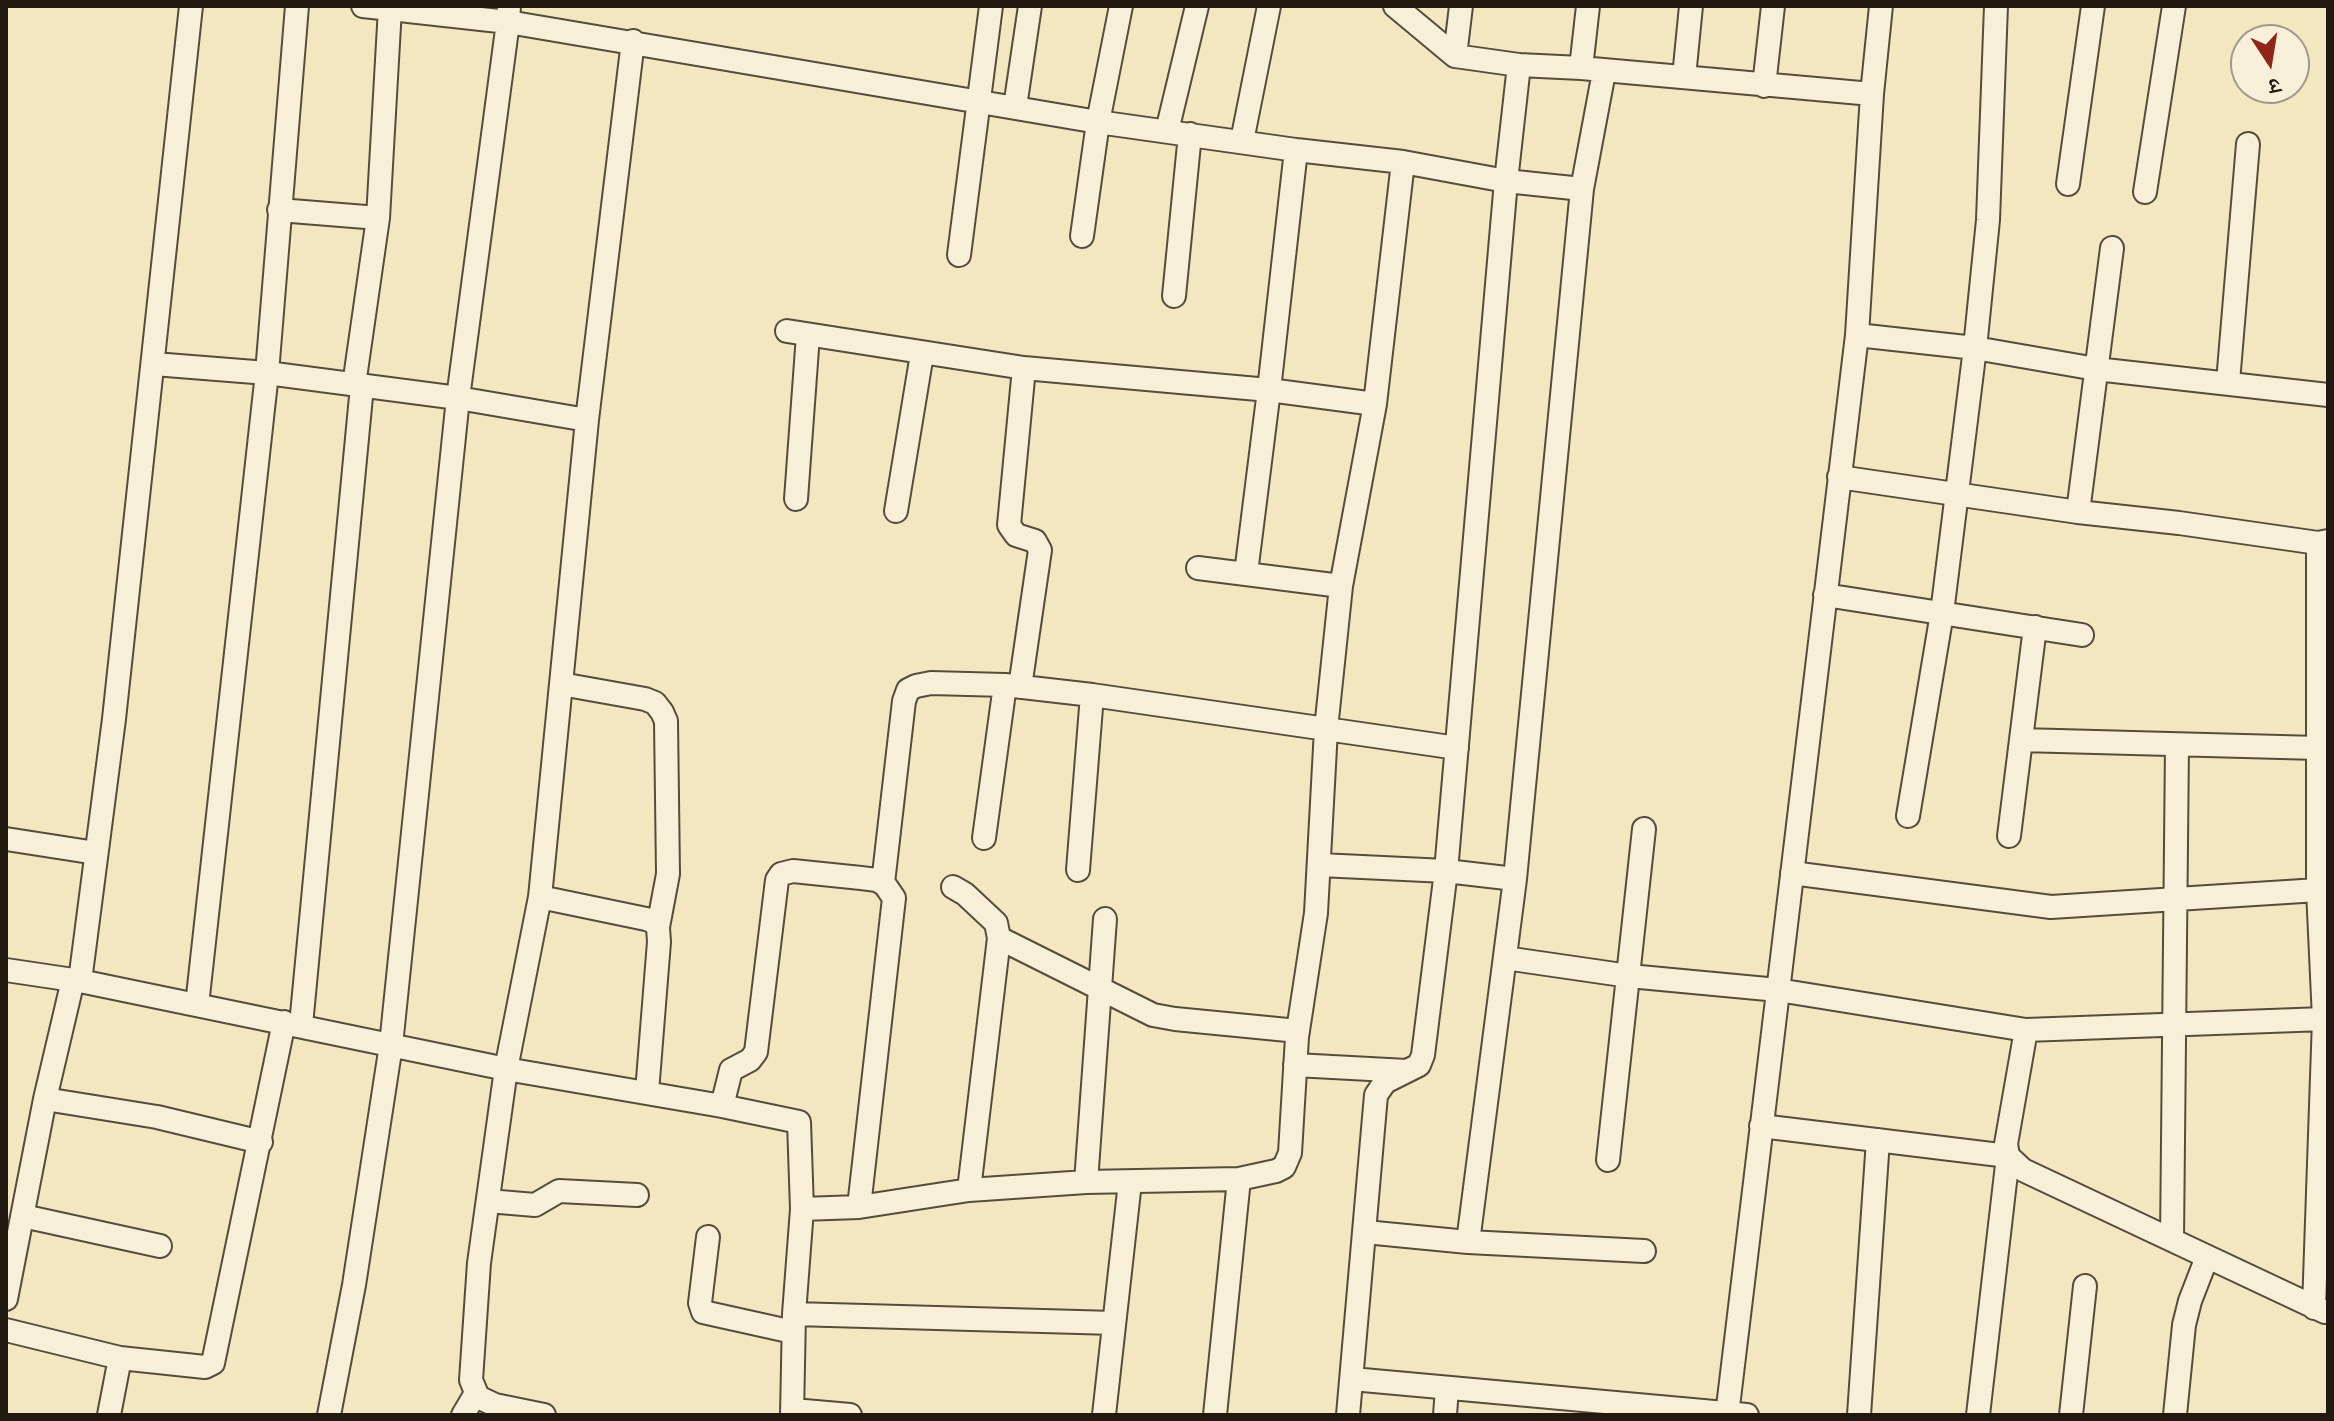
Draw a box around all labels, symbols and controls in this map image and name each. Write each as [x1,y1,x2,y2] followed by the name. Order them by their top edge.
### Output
[2230,24,2310,104] north arrow
[2266,72,2283,99] text: उ

